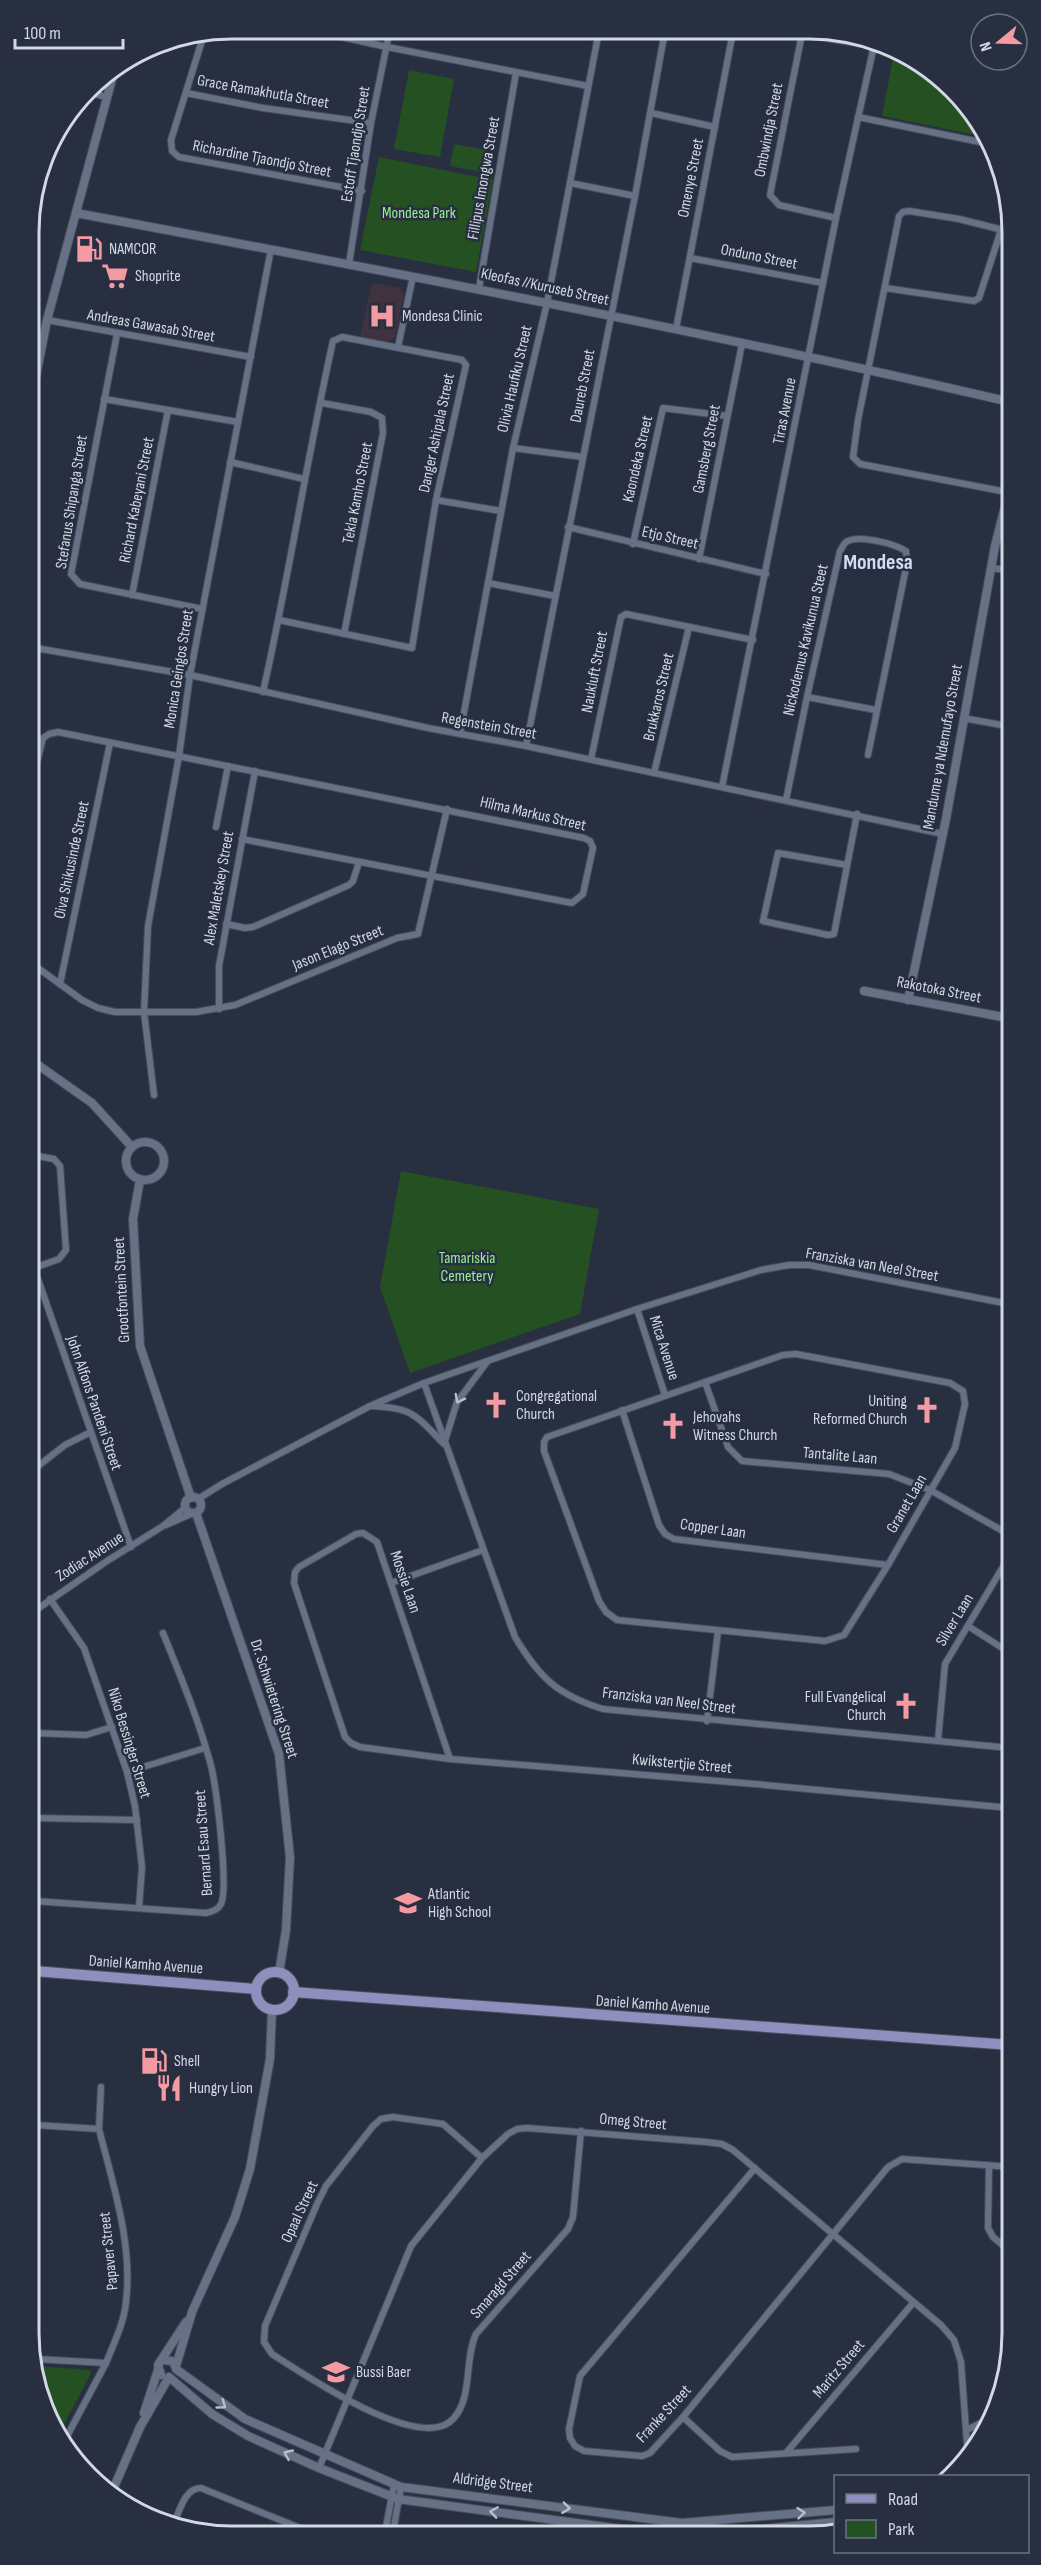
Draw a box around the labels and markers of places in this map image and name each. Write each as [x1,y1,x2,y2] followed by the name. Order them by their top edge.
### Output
[74,234,104,264] fuel station icon: NAMCOR
[109,240,156,259] place label: NAMCOR
[100,261,130,291] supermarket icon: Shoprite
[135,267,181,286] place label: Shoprite
[367,301,397,331] hospital icon: Mondesa Clinic
[402,307,483,326] place label: Mondesa Clinic
[516,1387,597,1424] place label: Congregational Church
[481,1390,511,1420] church icon: Congregational Church
[813,1392,907,1429] place label: Uniting Reformed Church
[912,1395,942,1425] church icon: Uniting Reformed Church
[692,1408,777,1445] place label: Jehovahs Witness Church
[658,1411,688,1441] church icon: Jehovahs Witness Church
[805,1688,886,1725] place label: Full Evangelical Church
[891,1691,921,1721] church icon: Full Evangelical Church
[427,1885,491,1922] place label: Atlantic High School
[393,1888,423,1918] school or university icon: Atlantic High School
[139,2046,169,2076] fuel station icon: Shell
[174,2052,200,2071] place label: Shell
[154,2073,184,2103] restaurant icon: Hungry Lion
[189,2079,253,2098] place label: Hungry Lion
[321,2357,351,2387] school or university icon: Bussi Baer
[356,2363,411,2382] place label: Bussi Baer

